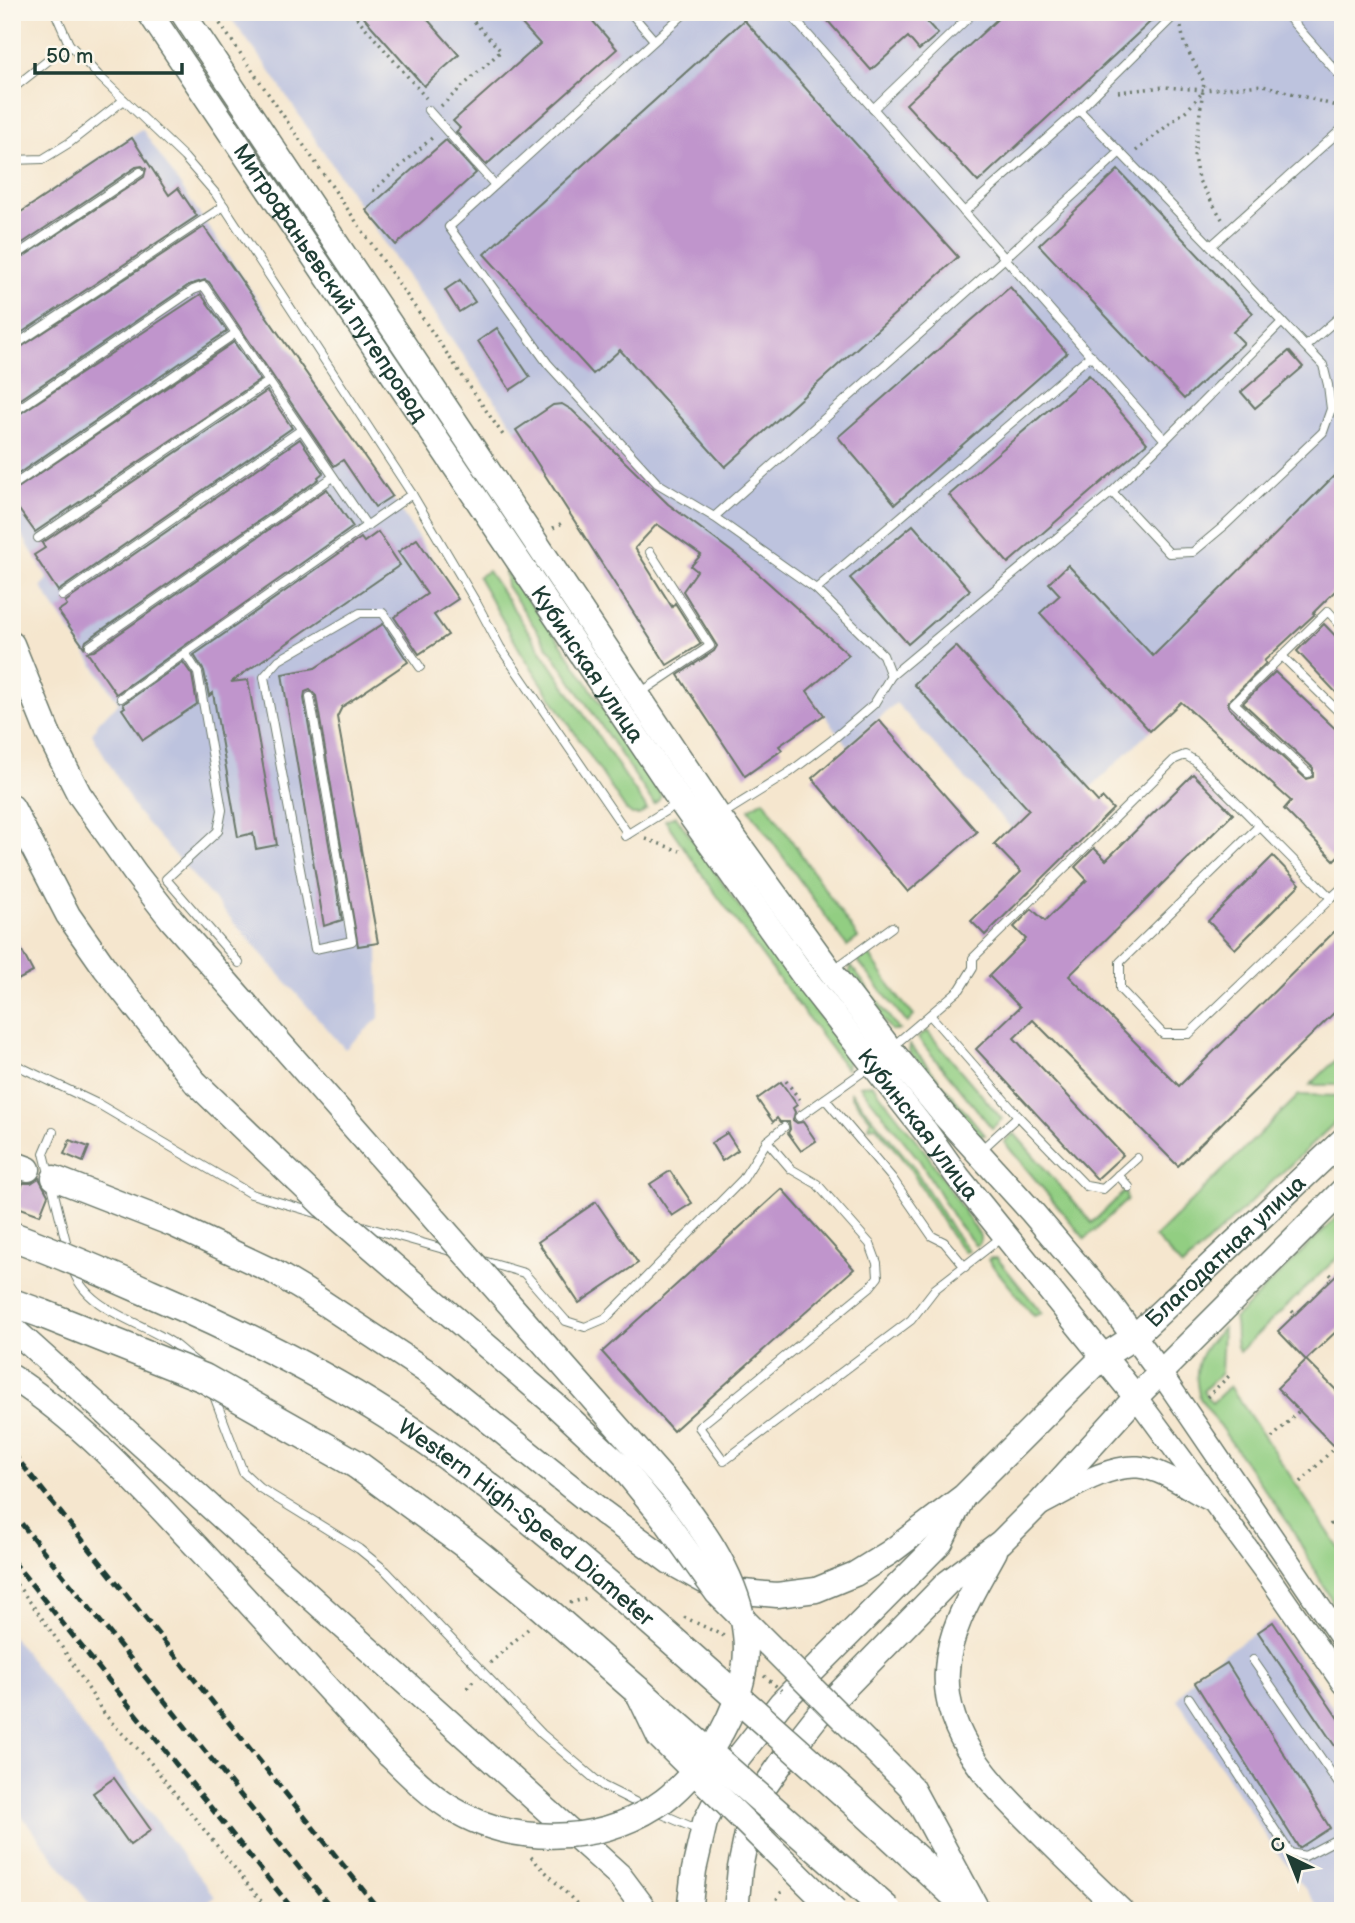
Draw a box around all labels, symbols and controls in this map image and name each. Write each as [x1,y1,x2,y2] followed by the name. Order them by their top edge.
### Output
[35,32,182,76] scale bar
[46,44,93,69] text: 50 m
[227,139,434,427] street label: Митрофаньевский путепровод
[524,581,650,749] street label: Кубинская улица
[851,1044,985,1207] street label: Кубинская улица
[1140,1169,1312,1334] street label: Благодатная улица
[392,1413,660,1633] street label: Western High-Speed Diameter
[1254,1822,1324,1892] north arrow
[1266,1833,1291,1859] text: С

